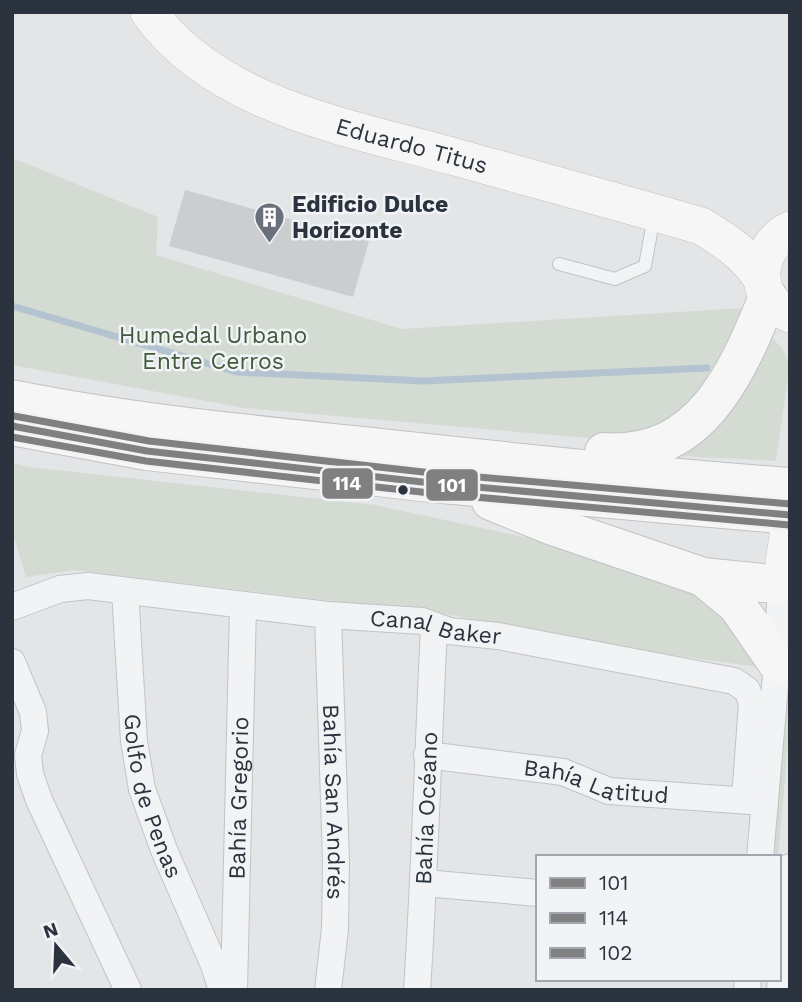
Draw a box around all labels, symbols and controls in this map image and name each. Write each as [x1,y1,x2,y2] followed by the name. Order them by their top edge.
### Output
[333,112,491,179] street label: Eduardo Titus
[292,191,448,244] place label: Edificio Dulce Horizonte
[252,200,286,244] building icon: Edificio Dulce Horizonte
[119,322,307,375] park label: Humedal Urbano Entre Cerros
[321,467,374,500] line badge: 114
[425,468,479,502] line badge: 101
[333,472,361,495] text: 114
[438,474,466,497] text: 101
[396,483,410,497] unlabelled marker
[369,604,503,650] street label: Canal Baker
[317,704,350,900] street label: Bahía San Andrés
[119,713,188,882] street label: Golfo de Penas
[223,716,254,880] street label: Bahía Gregorio
[409,731,443,885] street label: Bahía Océano
[522,754,670,809] street label: Bahía Latitud
[536,855,781,981] legend
[599,870,628,895] text: 101
[599,905,628,930] text: 114
[21,911,91,981] north arrow
[40,917,61,944] text: N
[599,940,633,965] text: 102

